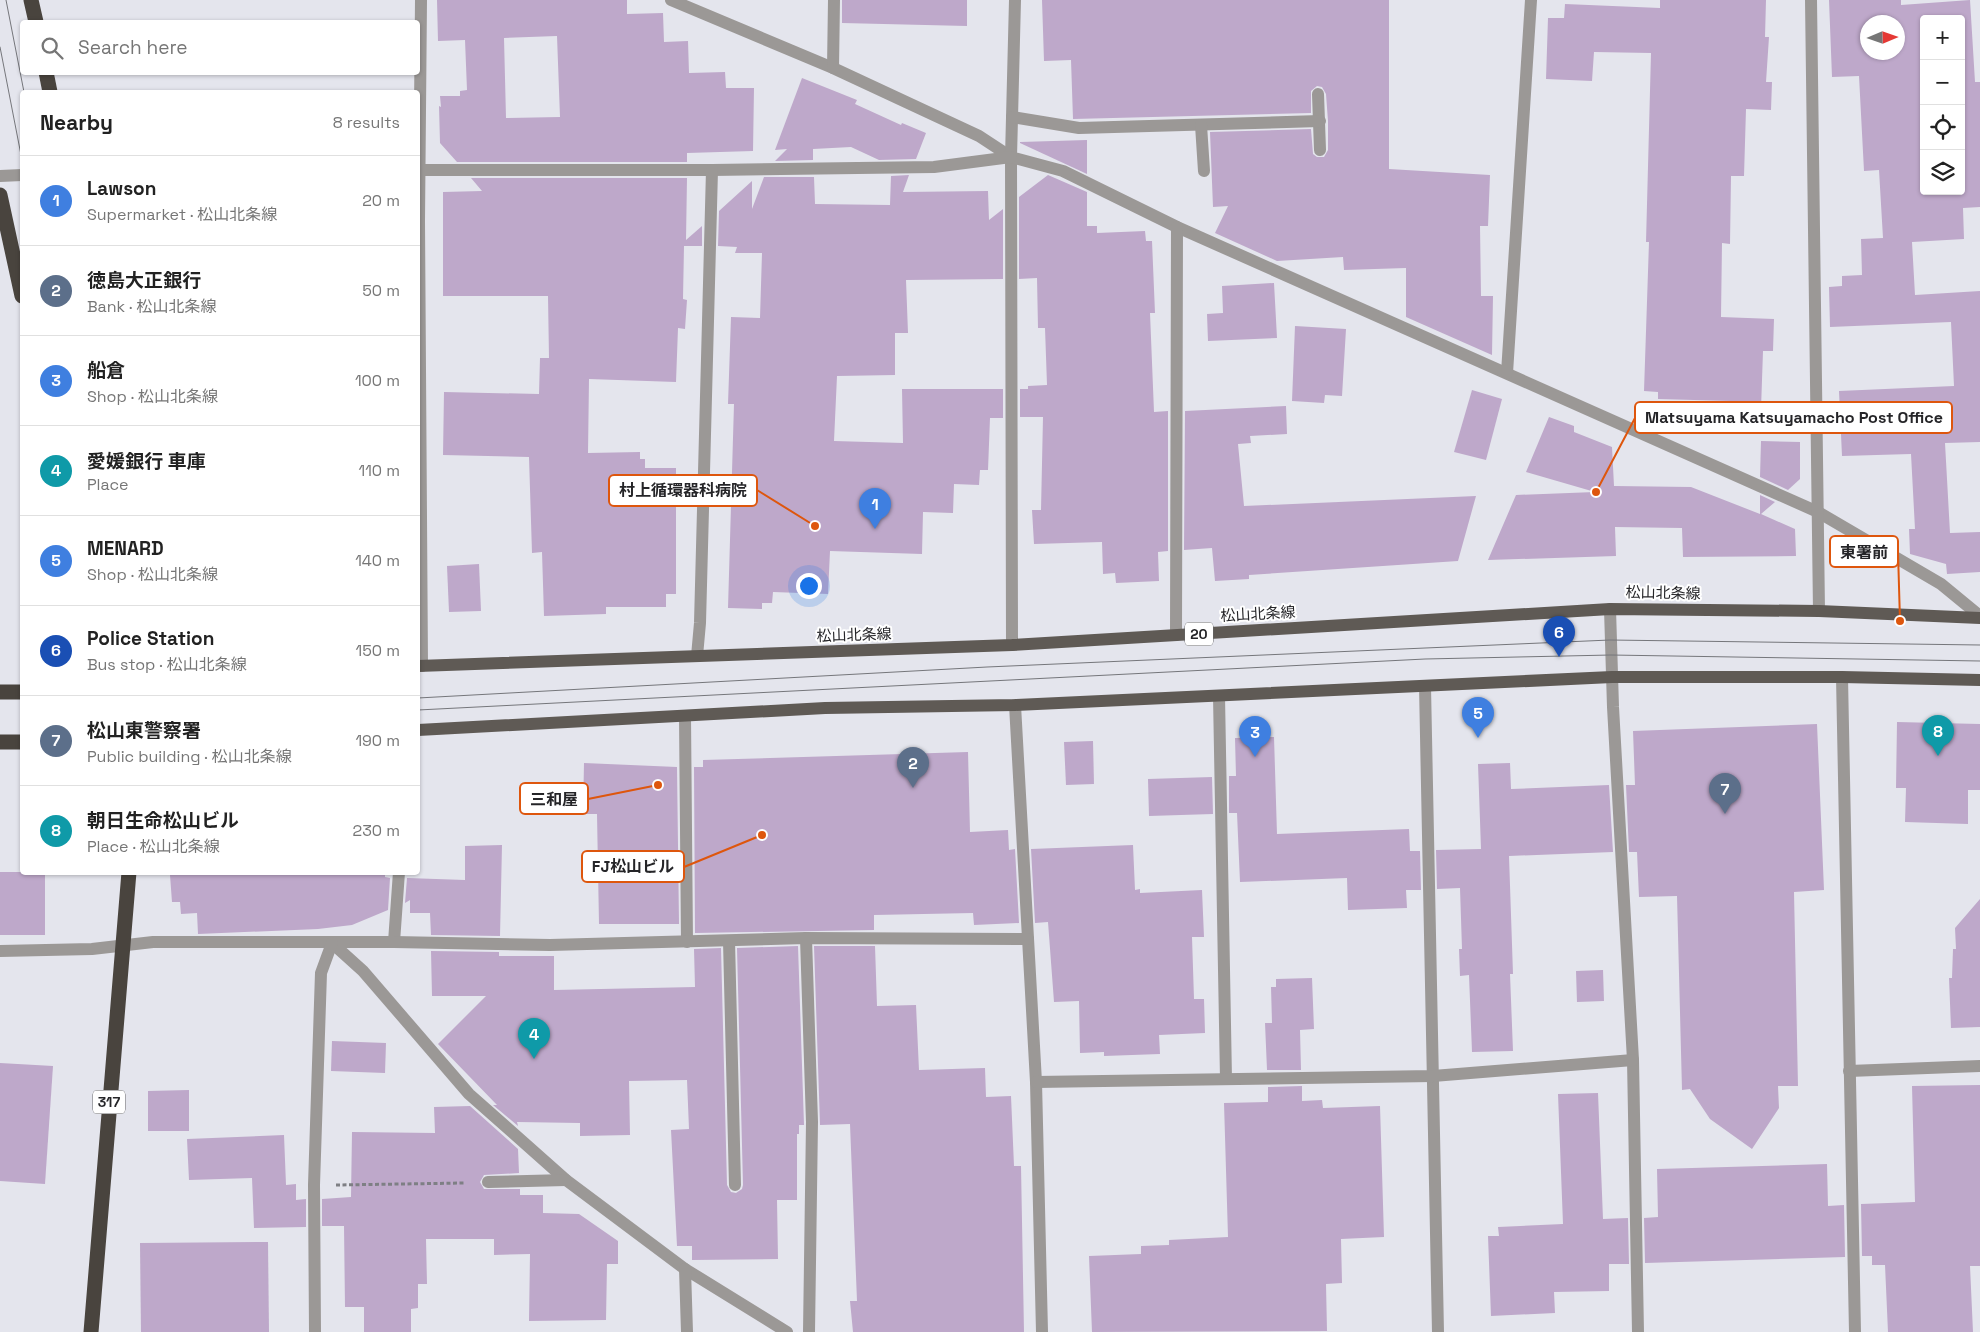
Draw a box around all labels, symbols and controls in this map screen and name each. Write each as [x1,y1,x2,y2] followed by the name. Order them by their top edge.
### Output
[1860,15,1905,60] north arrow
[1920,15,1965,195] map controls
[1920,15,1965,60] button: +
[20,20,420,75] search box
[38,34,66,62] icon: search
[78,35,188,60] text: Search here
[1920,60,1965,105] button: −
[1920,105,1965,150] button: locate
[40,109,113,136] text: Nearby
[333,112,400,133] text: 8 results
[1920,150,1965,195] button: layers
[87,176,156,201] text: Lawson
[52,190,60,211] text: 1
[362,190,400,211] text: 20 m
[87,204,277,225] text: Supermarket · 松山北条線
[87,268,201,293] text: 徳島大正銀行
[51,280,61,301] text: 2
[362,280,400,301] text: 50 m
[87,296,216,317] text: Bank · 松山北条線
[87,358,125,383] text: 船倉
[51,370,61,391] text: 3
[355,370,400,391] text: 100 m
[87,386,218,407] text: Shop · 松山北条線
[1635,402,1952,433] callout: Matsuyama Katsuyamacho Post Office
[1645,407,1943,428] text: Matsuyama Katsuyamacho Post Office
[87,449,206,474] text: 愛媛銀行 車庫
[51,460,61,481] text: 4
[358,460,400,481] text: 110 m
[87,474,129,495] text: Place
[609,475,757,506] callout: 村上循環器科病院
[619,480,747,501] text: 村上循環器科病院
[859,488,891,529] pin: 1
[87,536,164,561] text: MENARD
[1830,536,1898,567] callout: 東署前
[1840,542,1888,563] text: 東署前
[51,550,61,571] text: 5
[355,550,400,571] text: 140 m
[87,564,218,585] text: Shop · 松山北条線
[796,573,822,599] your location
[1625,582,1701,603] street label: 松山北条線
[1220,602,1296,625] street label: 松山北条線
[1543,616,1575,657] pin: 6
[1185,622,1213,646] road number: 20
[816,624,892,645] street label: 松山北条線
[87,626,214,651] text: Police Station
[51,640,61,661] text: 6
[356,640,400,661] text: 150 m
[87,654,247,675] text: Bus stop · 松山北条線
[1462,697,1494,738] pin: 5
[1922,715,1954,756] pin: 8
[1239,716,1271,757] pin: 3
[87,718,201,743] text: 松山東警察署
[52,730,60,751] text: 7
[355,730,400,751] text: 190 m
[87,746,292,767] text: Public building · 松山北条線
[897,747,929,788] pin: 2
[1709,773,1741,814] pin: 7
[520,783,588,814] callout: 三和屋
[530,789,578,810] text: 三和屋
[87,808,239,833] text: 朝日生命松山ビル
[51,820,61,841] text: 8
[353,820,400,841] text: 230 m
[87,836,220,857] text: Place · 松山北条線
[582,851,684,882] callout: FJ松山ビル
[592,856,674,877] text: FJ松山ビル
[518,1018,550,1059] pin: 4
[93,1090,125,1114] road number: 317

